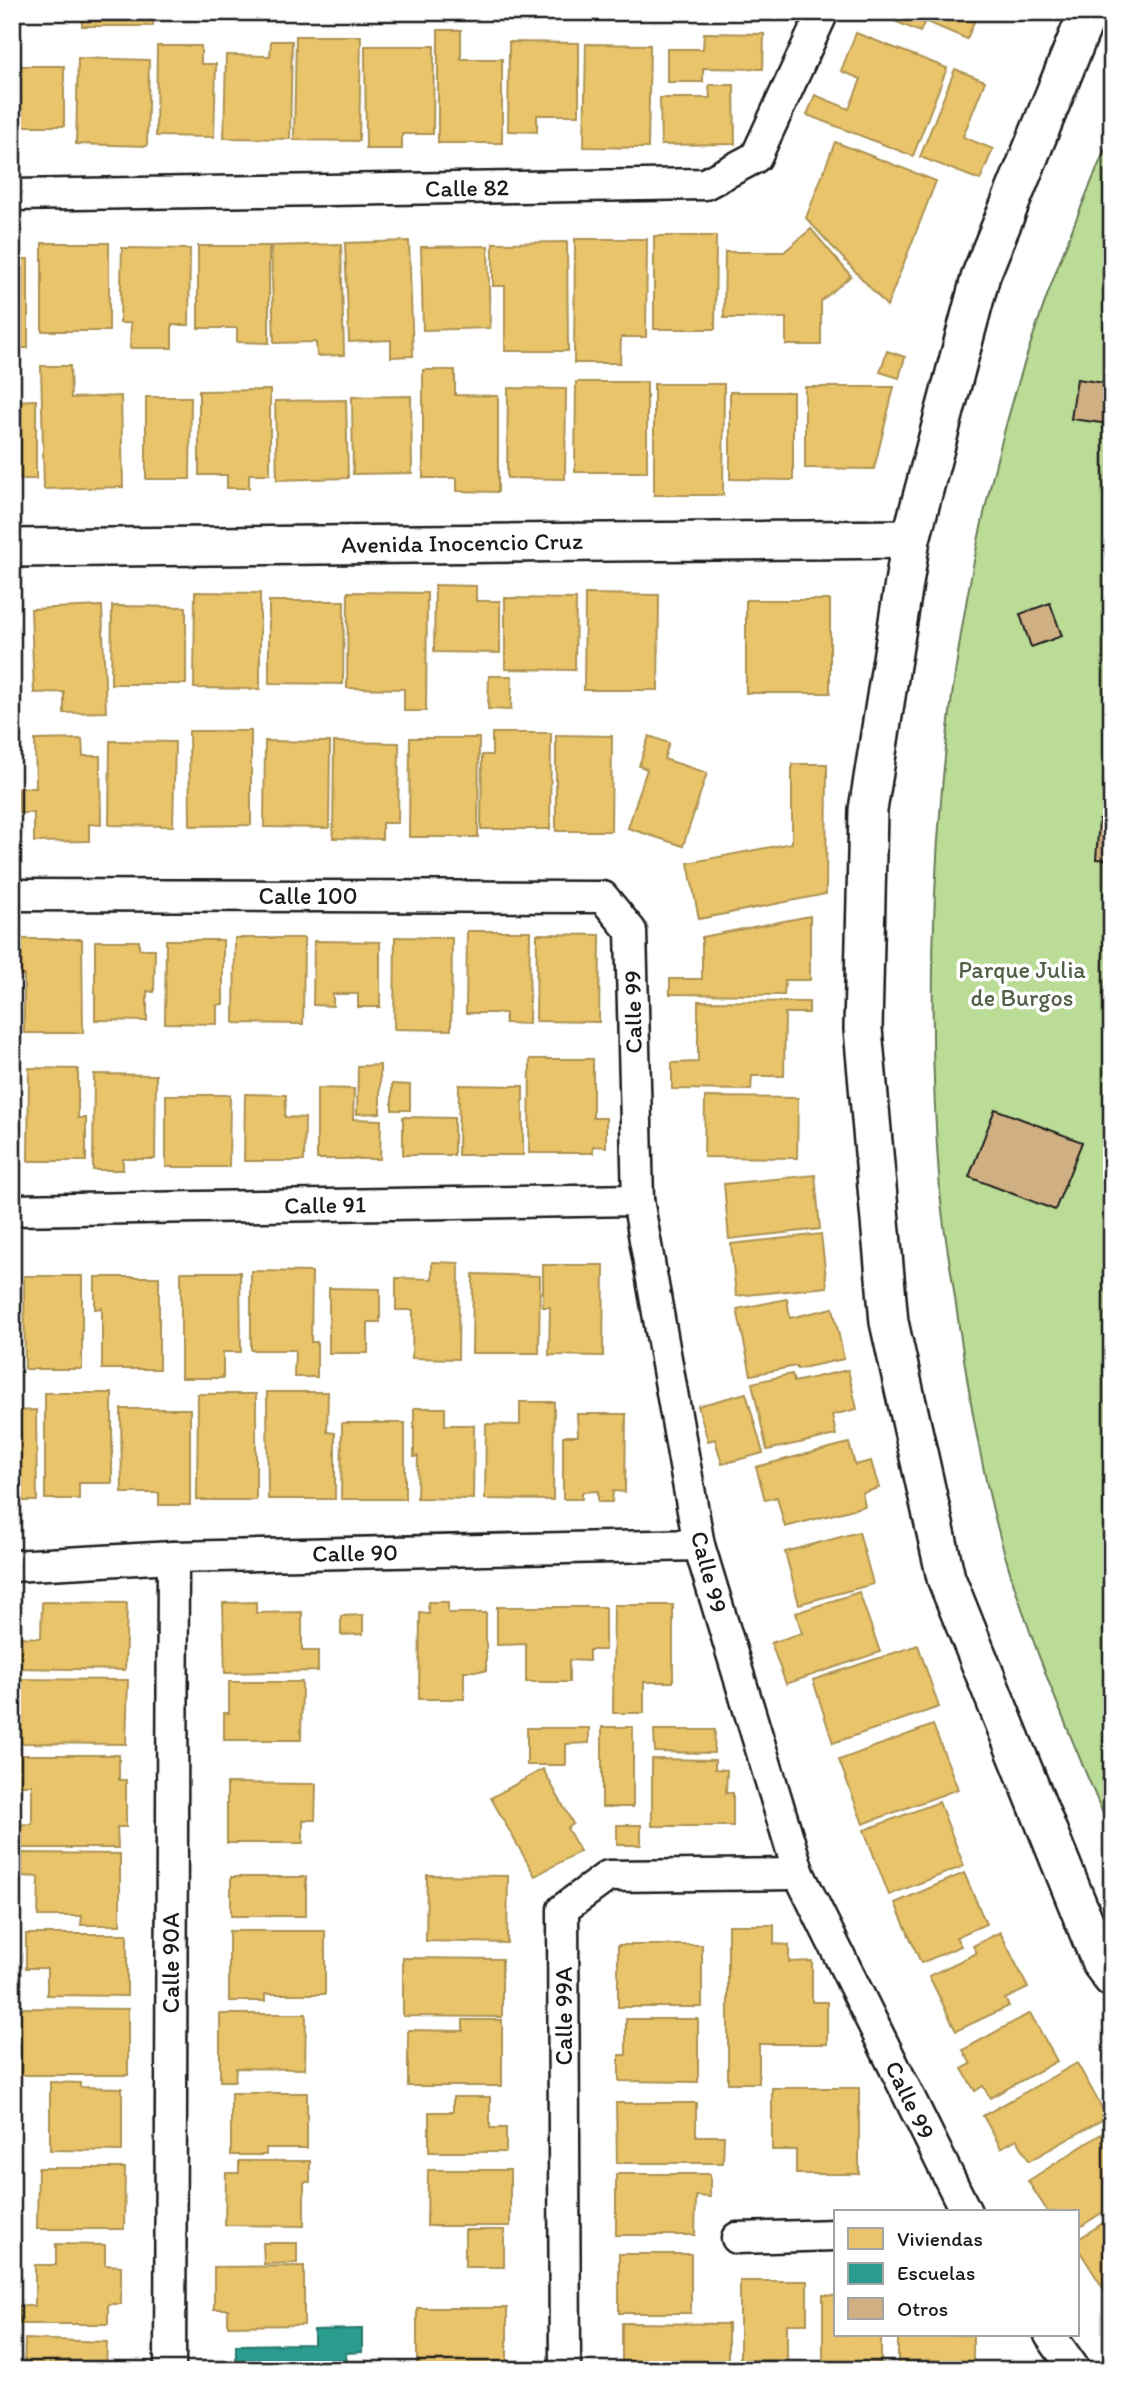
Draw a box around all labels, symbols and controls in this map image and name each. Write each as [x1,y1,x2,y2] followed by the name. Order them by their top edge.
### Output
[425,172,510,203] street label: Calle 82
[341,526,583,559] street label: Avenida Inocencio Cruz
[258,881,358,910] street label: Calle 100
[958,955,1086,1012] park label: Parque Julia de Burgos
[617,970,648,1054] street label: Calle 99
[284,1189,366,1220] street label: Calle 91
[685,1528,734,1616] street label: Calle 99
[312,1537,398,1568] street label: Calle 90
[156,1912,185,2014] street label: Calle 90A
[549,1967,578,2065] street label: Calle 99A
[879,2056,942,2144] street label: Calle 99
[834,2210,1078,2336] legend
[897,2226,983,2251] text: Viviendas
[897,2260,975,2285] text: Escuelas
[897,2296,948,2321] text: Otros

